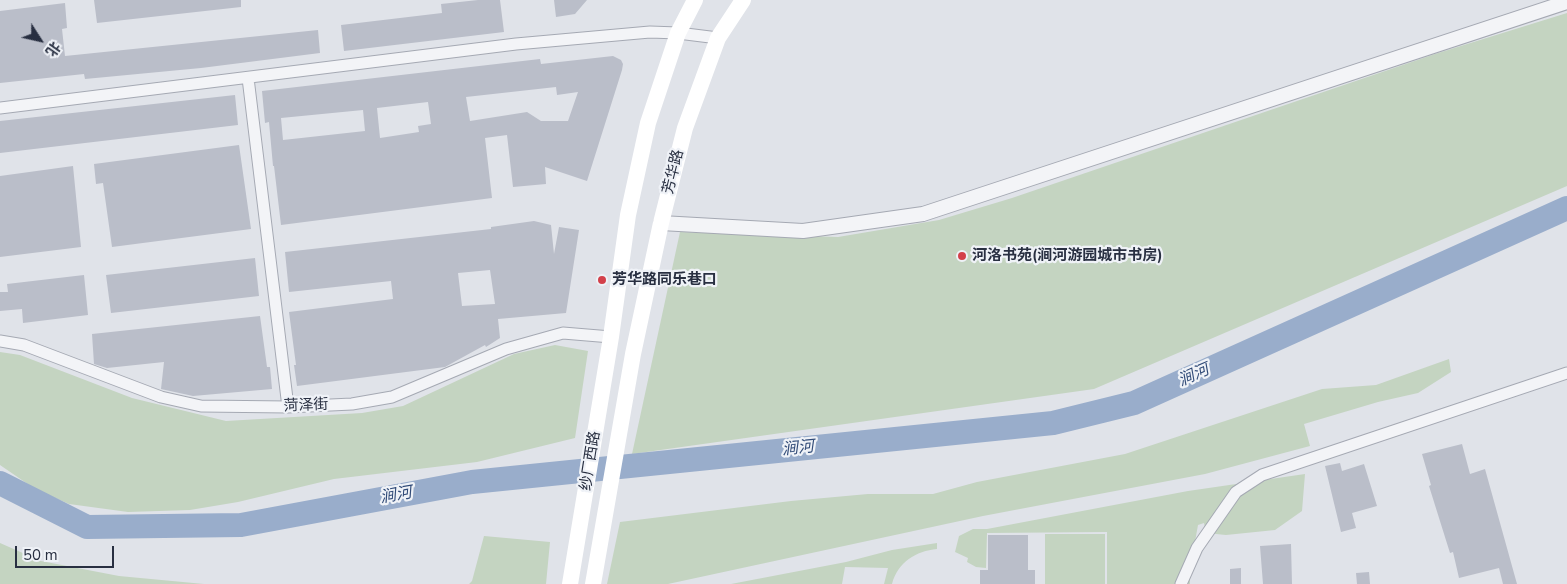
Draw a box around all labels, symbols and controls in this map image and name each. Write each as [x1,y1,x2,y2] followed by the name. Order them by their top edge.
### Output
[15,15,65,65] north arrow
[41,38,64,60] text: 北
[660,148,688,196] street label: 芳华路
[972,247,1163,265] place label: 河洛书苑(涧河游园城市书房)
[956,250,968,262] marker: 河洛书苑(涧河游园城市书房)
[612,271,717,289] place label: 芳华路同乐巷口
[596,274,608,286] marker: 芳华路同乐巷口
[1175,361,1213,391] water label: 涧河
[283,396,329,416] street label: 菏泽街
[577,430,605,492] street label: 纱厂西路
[781,438,815,460] water label: 涧河
[379,484,413,508] water label: 涧河
[18,536,116,568] scale bar
[23,545,58,565] text: 50 m

